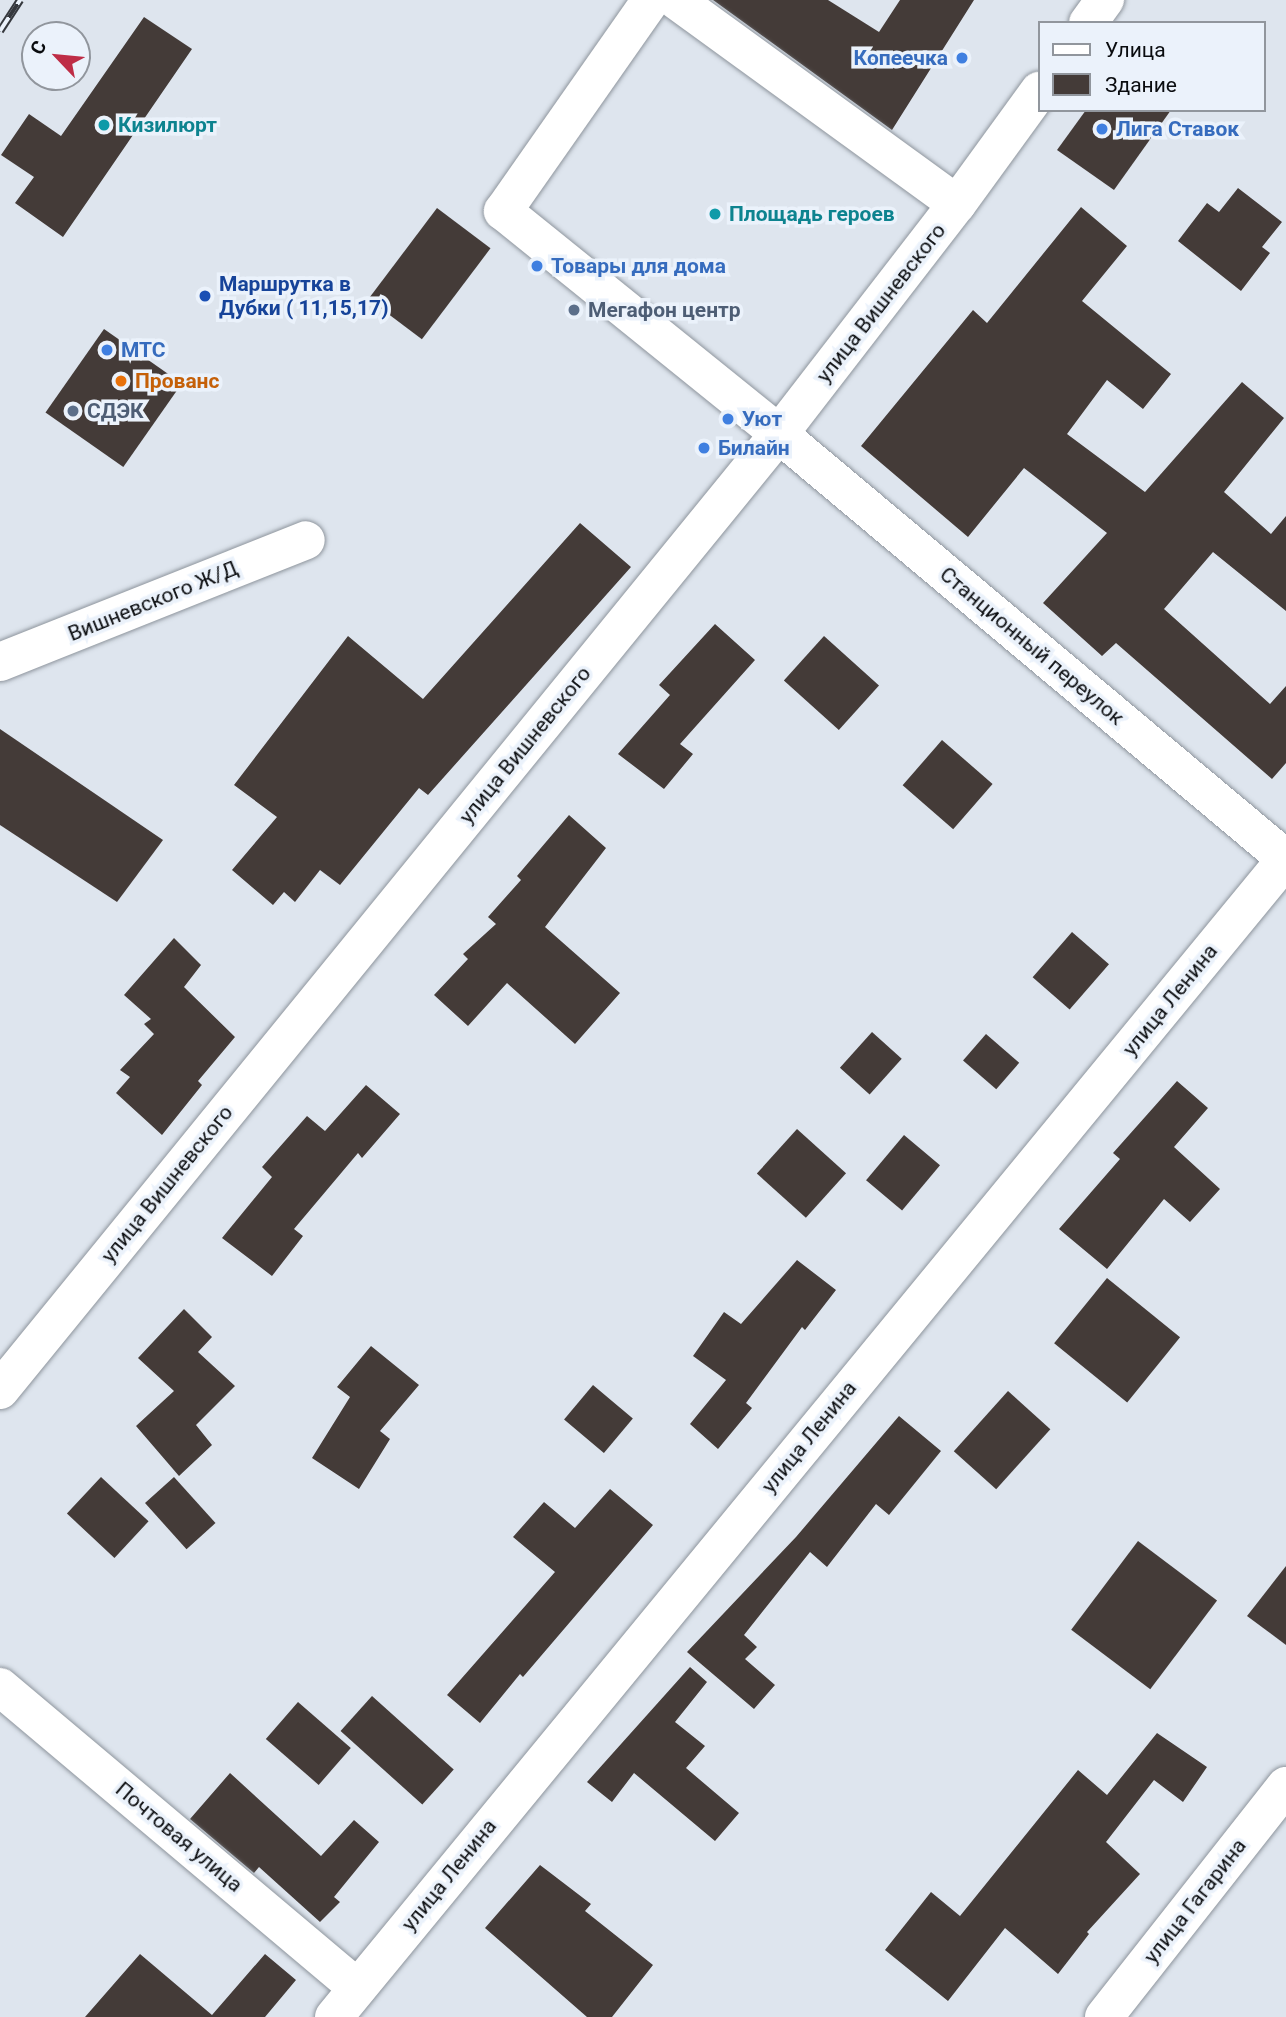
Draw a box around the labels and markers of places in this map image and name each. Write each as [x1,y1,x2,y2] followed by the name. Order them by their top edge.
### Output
[854,45,948,71] place label: Копеечка
[954,50,970,66] marker: Копеечка
[118,112,217,138] place label: Кизилюрт
[1116,116,1239,142] place label: Лига Ставок
[96,117,112,133] marker: Кизилюрт
[1094,121,1110,137] marker: Лига Ставок
[729,201,895,227] place label: Площадь героев
[707,206,723,222] marker: Площадь героев
[551,253,726,279] place label: Товары для дома
[529,258,545,274] marker: Товары для дома
[219,271,389,321] place label: Маршрутка в Дубки ( 11,15,17)
[197,288,213,304] marker: Маршрутка в Дубки ( 11,15,17)
[588,297,741,323] place label: Мегафон центр
[566,302,582,318] marker: Мегафон центр
[121,337,166,363] place label: МТС
[99,342,115,358] marker: МТС
[135,368,219,394] place label: Прованс
[113,373,129,389] marker: Прованс
[87,398,144,424] place label: СДЭК
[65,403,81,419] marker: СДЭК
[742,406,782,432] place label: Уют
[720,411,736,427] marker: Уют
[718,435,790,461] place label: Билайн
[696,440,712,456] marker: Билайн

